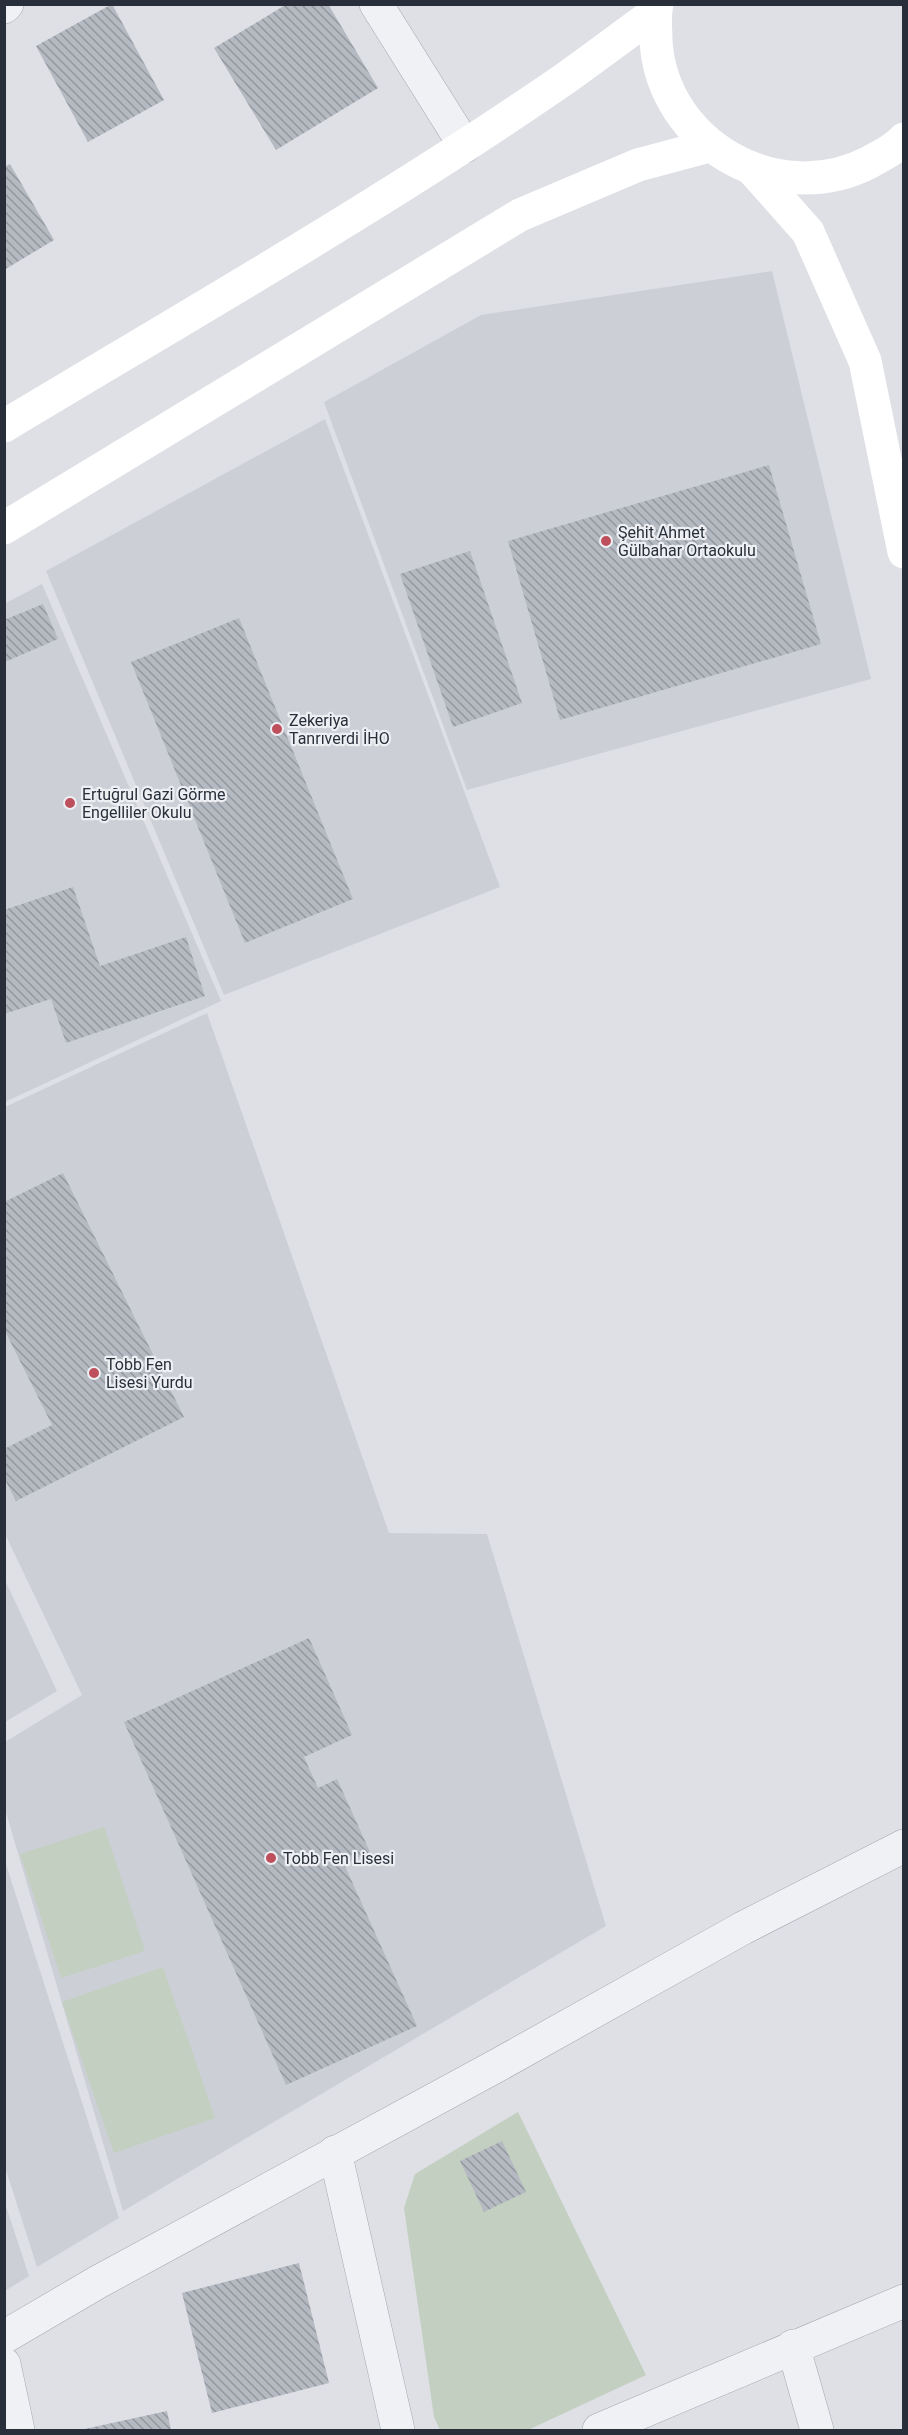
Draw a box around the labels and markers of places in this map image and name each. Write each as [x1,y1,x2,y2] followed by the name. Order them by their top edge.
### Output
[618,523,756,560] place label: Şehit Ahmet Gülbahar Ortaokulu
[599,534,613,548] marker: Şehit Ahmet Gülbahar Ortaokulu
[289,711,390,748] place label: Zekeriya Tanrıverdi İHO
[270,722,284,736] marker: Zekeriya Tanrıverdi İHO
[82,785,225,822] place label: Ertuğrul Gazi Görme Engelliler Okulu
[63,796,77,810] marker: Ertuğrul Gazi Görme Engelliler Okulu
[106,1355,193,1392] place label: Tobb Fen Lisesi Yurdu
[87,1366,101,1380] marker: Tobb Fen Lisesi Yurdu
[283,1849,394,1868] place label: Tobb Fen Lisesi
[264,1851,278,1865] marker: Tobb Fen Lisesi

